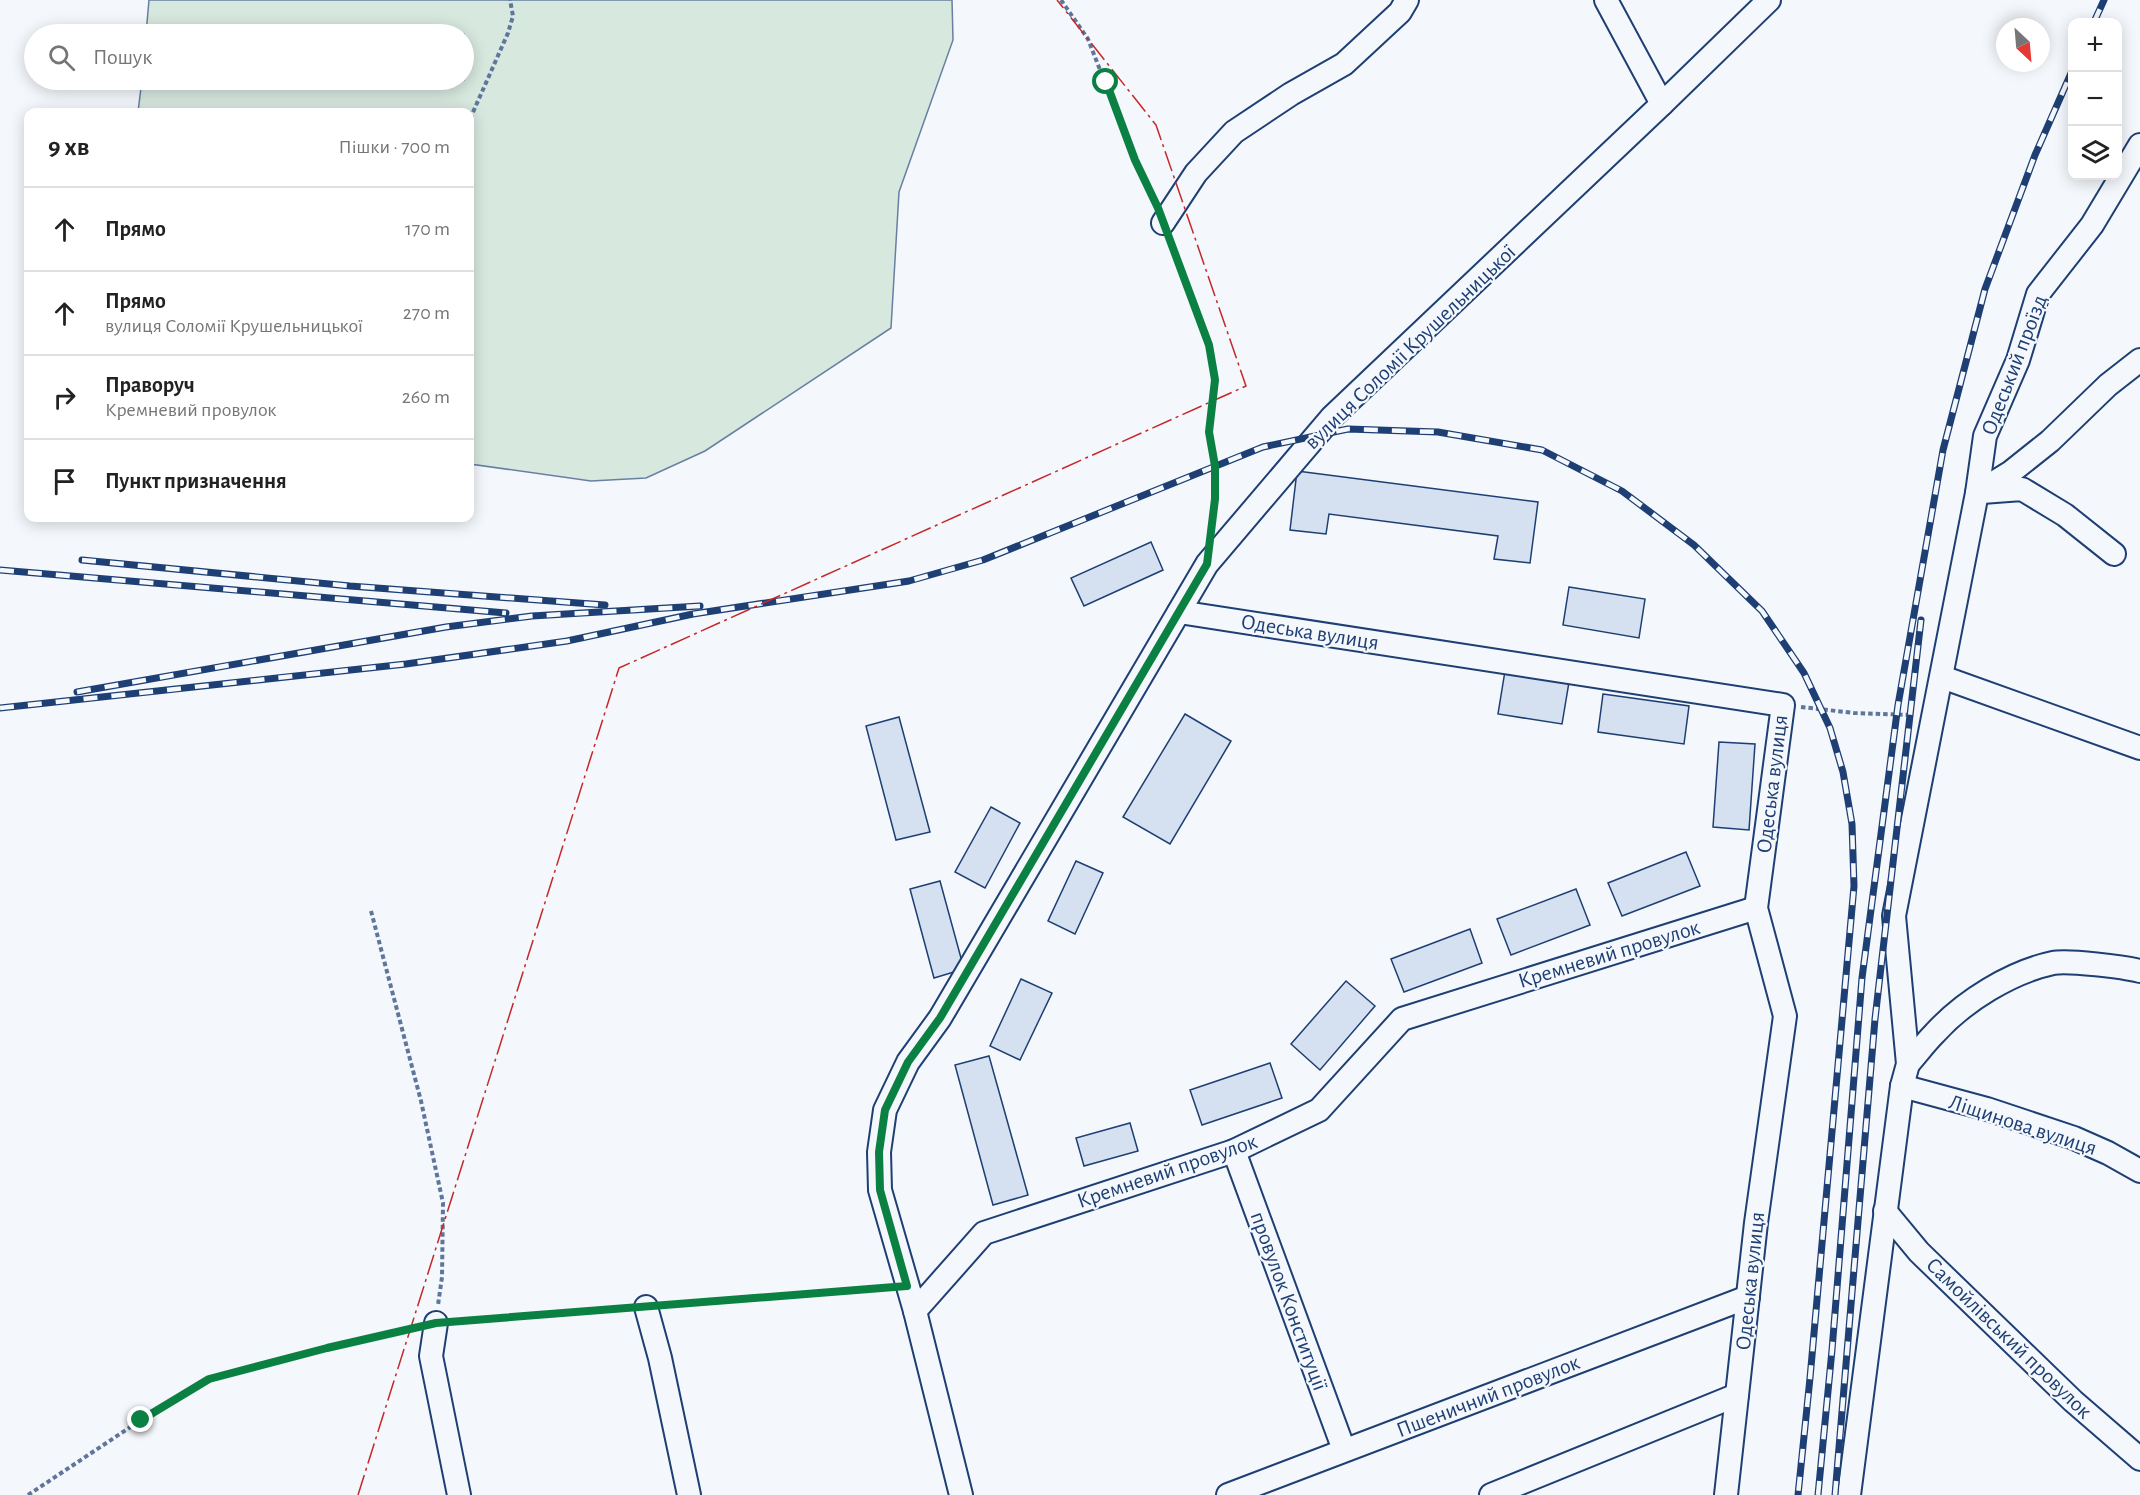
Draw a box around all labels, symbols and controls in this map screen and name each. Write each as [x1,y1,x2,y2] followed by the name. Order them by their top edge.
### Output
[1996,18,2050,72] north arrow
[2068,18,2122,180] map controls
[2068,18,2122,72] button: +
[24,24,474,90] search box
[45,41,78,74] icon: search
[93,46,152,68] text: Пошук
[1092,68,1118,94] route start
[2068,72,2122,126] button: −
[2068,126,2122,180] button: layers
[48,134,89,160] text: 9 хв
[339,137,450,157] text: Пішки · 700 m
[48,213,81,246] icon: ahead
[105,218,166,240] text: Прямо
[405,219,450,239] text: 170 m
[1300,241,1520,453] street label: вулиця Соломії Крушельницької
[105,290,166,312] text: Прямо
[1977,292,2051,438] street label: Одеський проїзд
[48,297,81,330] icon: ahead
[403,303,450,323] text: 270 m
[105,316,363,336] text: вулиця Соломії Крушельницької
[105,374,195,396] text: Праворуч
[48,381,81,414] icon: right
[402,387,450,407] text: 260 m
[105,400,277,420] text: Кремневий провулок
[48,465,81,498] icon: arrive
[105,470,287,492] text: Пункт призначення
[1239,610,1381,654] street label: Одеська вулиця
[1753,713,1791,855] street label: Одеська вулиця
[1516,916,1702,992] street label: Кремневий провулок
[1946,1091,2100,1159] street label: Ліщинова вулиця
[1074,1130,1260,1212] street label: Кремневий провулок
[1246,1209,1332,1393] street label: провулок Конституції
[1732,1211,1768,1351] street label: Одеська вулиця
[1922,1253,2096,1423] street label: Самойлівський провулок
[1393,1351,1583,1441] street label: Пшеничний провулок
[127,1406,153,1432] route end

